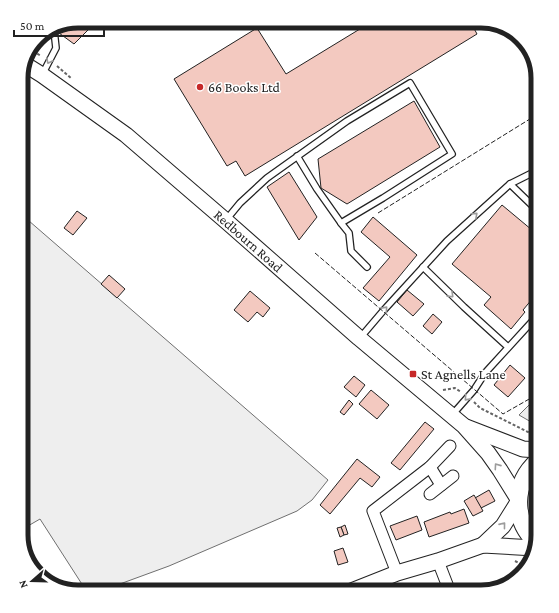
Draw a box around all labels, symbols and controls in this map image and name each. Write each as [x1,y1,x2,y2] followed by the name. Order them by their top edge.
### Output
[14,12,104,38] scale bar
[20,19,45,33] text: 50 m
[47,57,54,65] one-way arrow
[208,79,281,95] place label: 66 Books Ltd
[195,82,205,92] marker: 66 Books Ltd
[211,206,287,276] street label: Redbourn Road
[471,213,478,220] one-way arrow
[446,290,454,297] one-way arrow
[380,306,387,313] one-way arrow
[421,366,506,382] place label: St Agnells Lane
[408,369,418,379] marker: St Agnells Lane
[465,393,472,400] one-way arrow
[494,463,502,470] one-way arrow
[498,522,505,530] one-way arrow
[12,561,52,601] north arrow
[16,578,30,590] text: N

